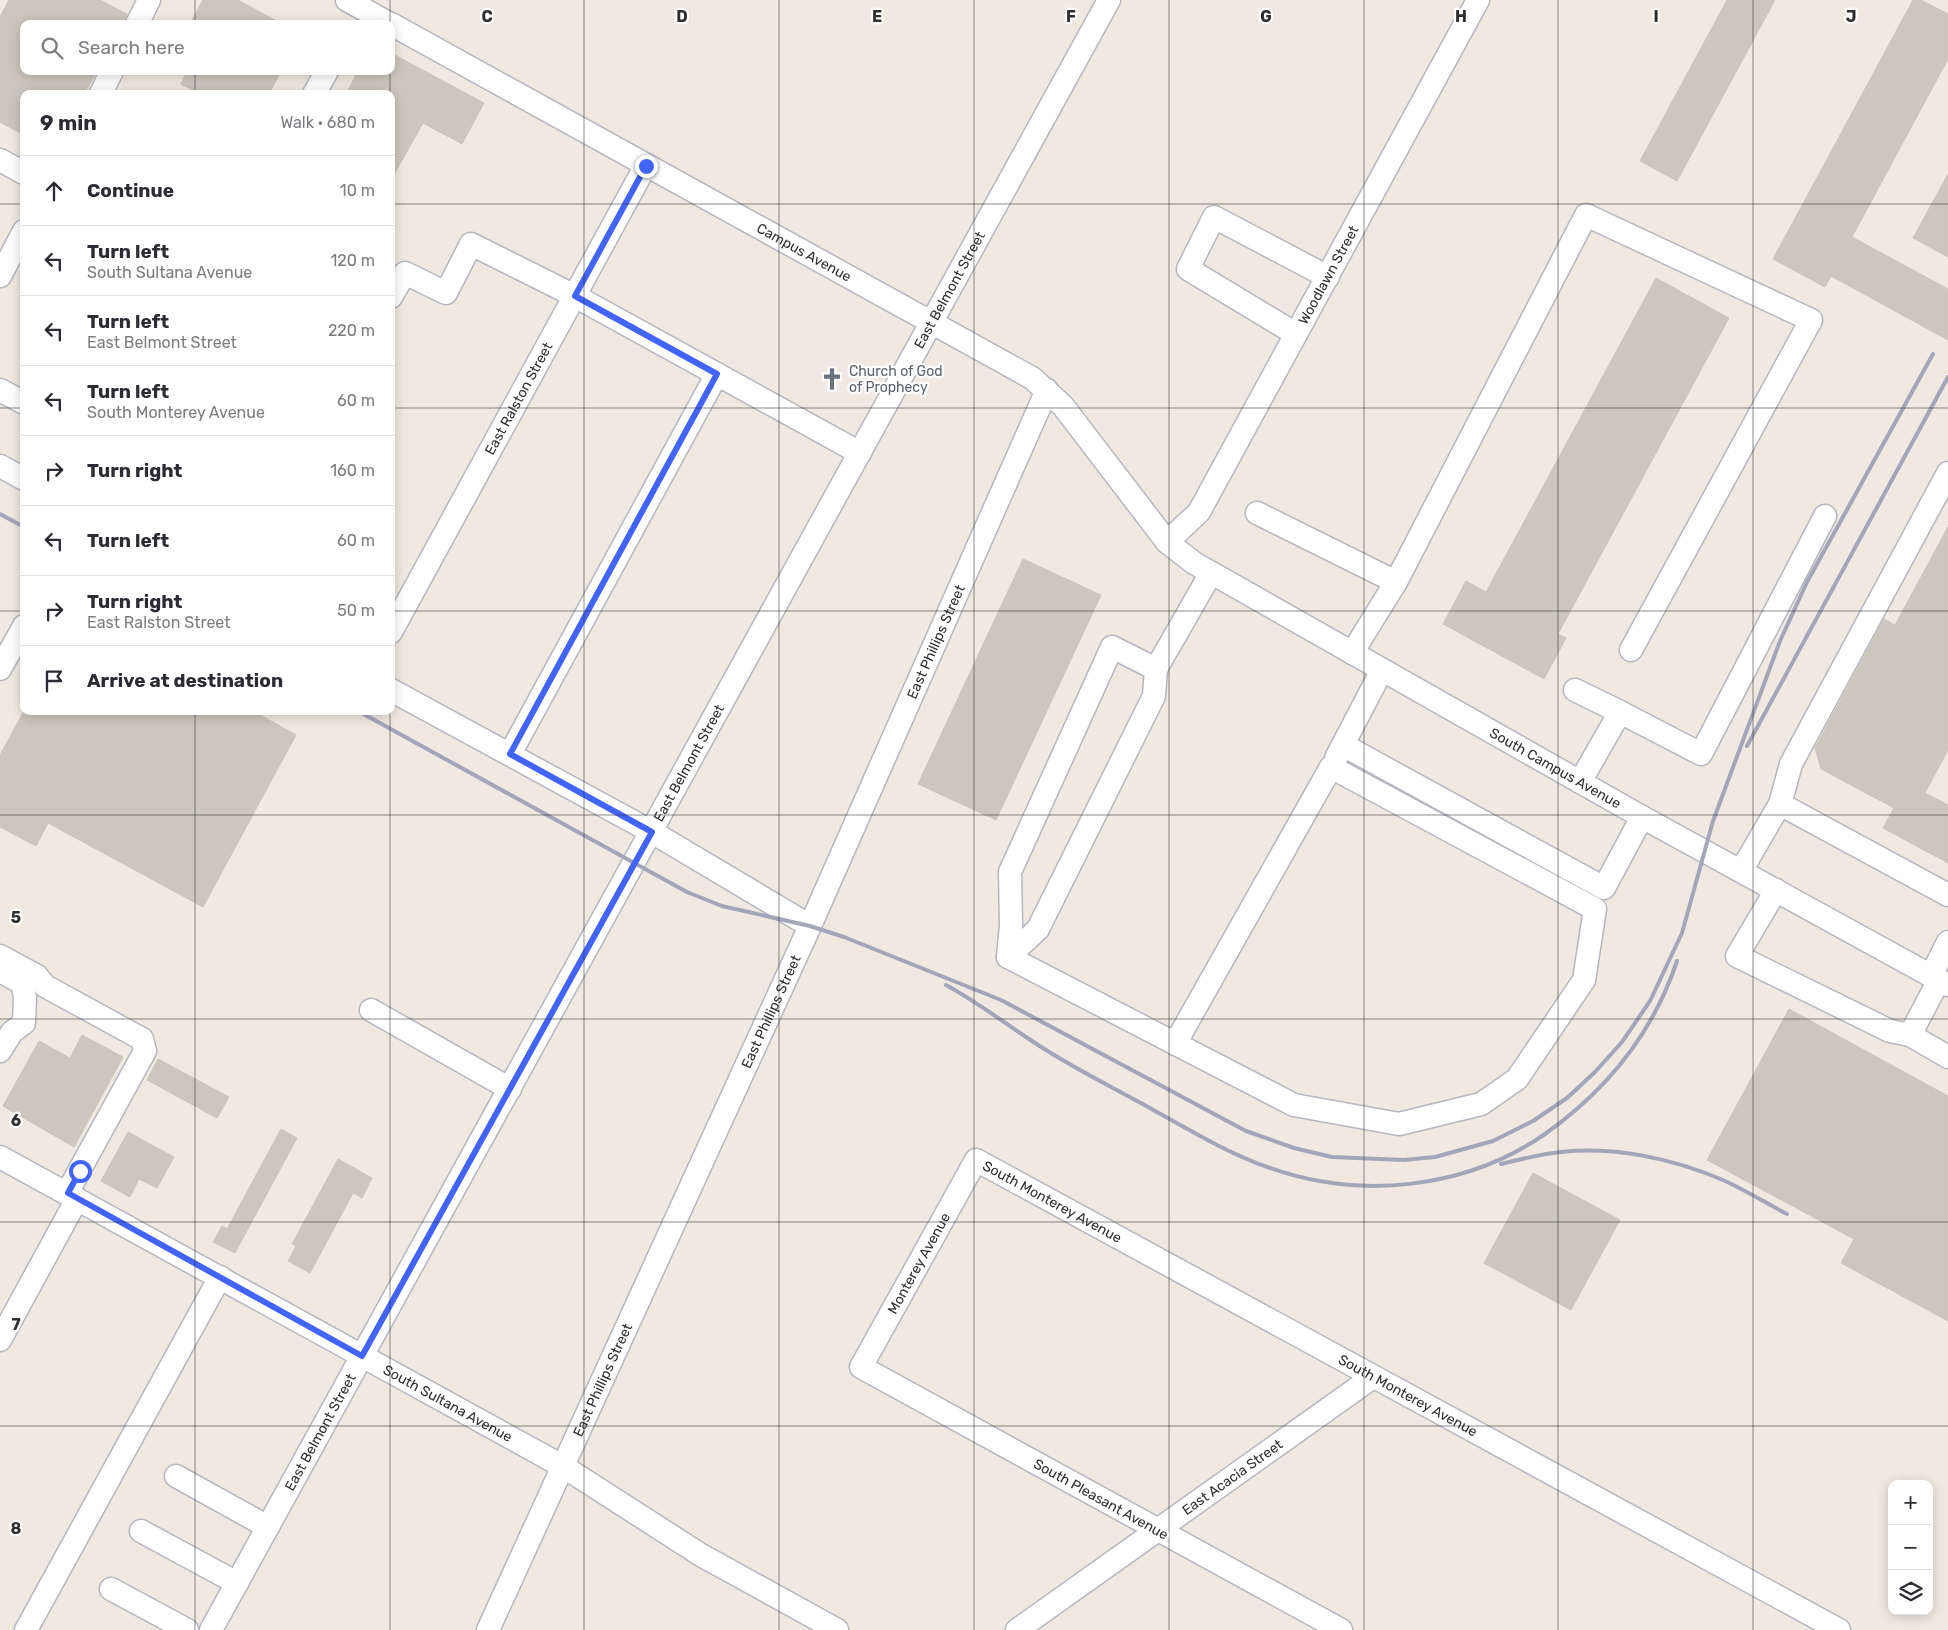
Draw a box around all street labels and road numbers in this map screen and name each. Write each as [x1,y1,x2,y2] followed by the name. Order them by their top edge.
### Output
[754,220,854,286] street label: Campus Avenue
[1295,222,1363,327] street label: Woodlawn Street
[911,228,989,352] street label: East Belmont Street
[481,339,557,458] street label: East Ralston Street
[904,582,969,702] street label: East Phillips Street
[650,701,729,825] street label: East Belmont Street
[1487,724,1624,812] street label: South Campus Avenue
[738,952,805,1071] street label: East Phillips Street
[980,1157,1125,1247] street label: South Monterey Avenue
[884,1210,954,1317] street label: Monterey Avenue
[570,1320,636,1440] street label: East Phillips Street
[1335,1351,1480,1440] street label: South Monterey Avenue
[380,1361,515,1446] street label: South Sultana Avenue
[281,1370,360,1494] street label: East Belmont Street
[1179,1436,1287,1519] street label: East Acacia Street
[1030,1455,1171,1544] street label: South Pleasant Avenue

